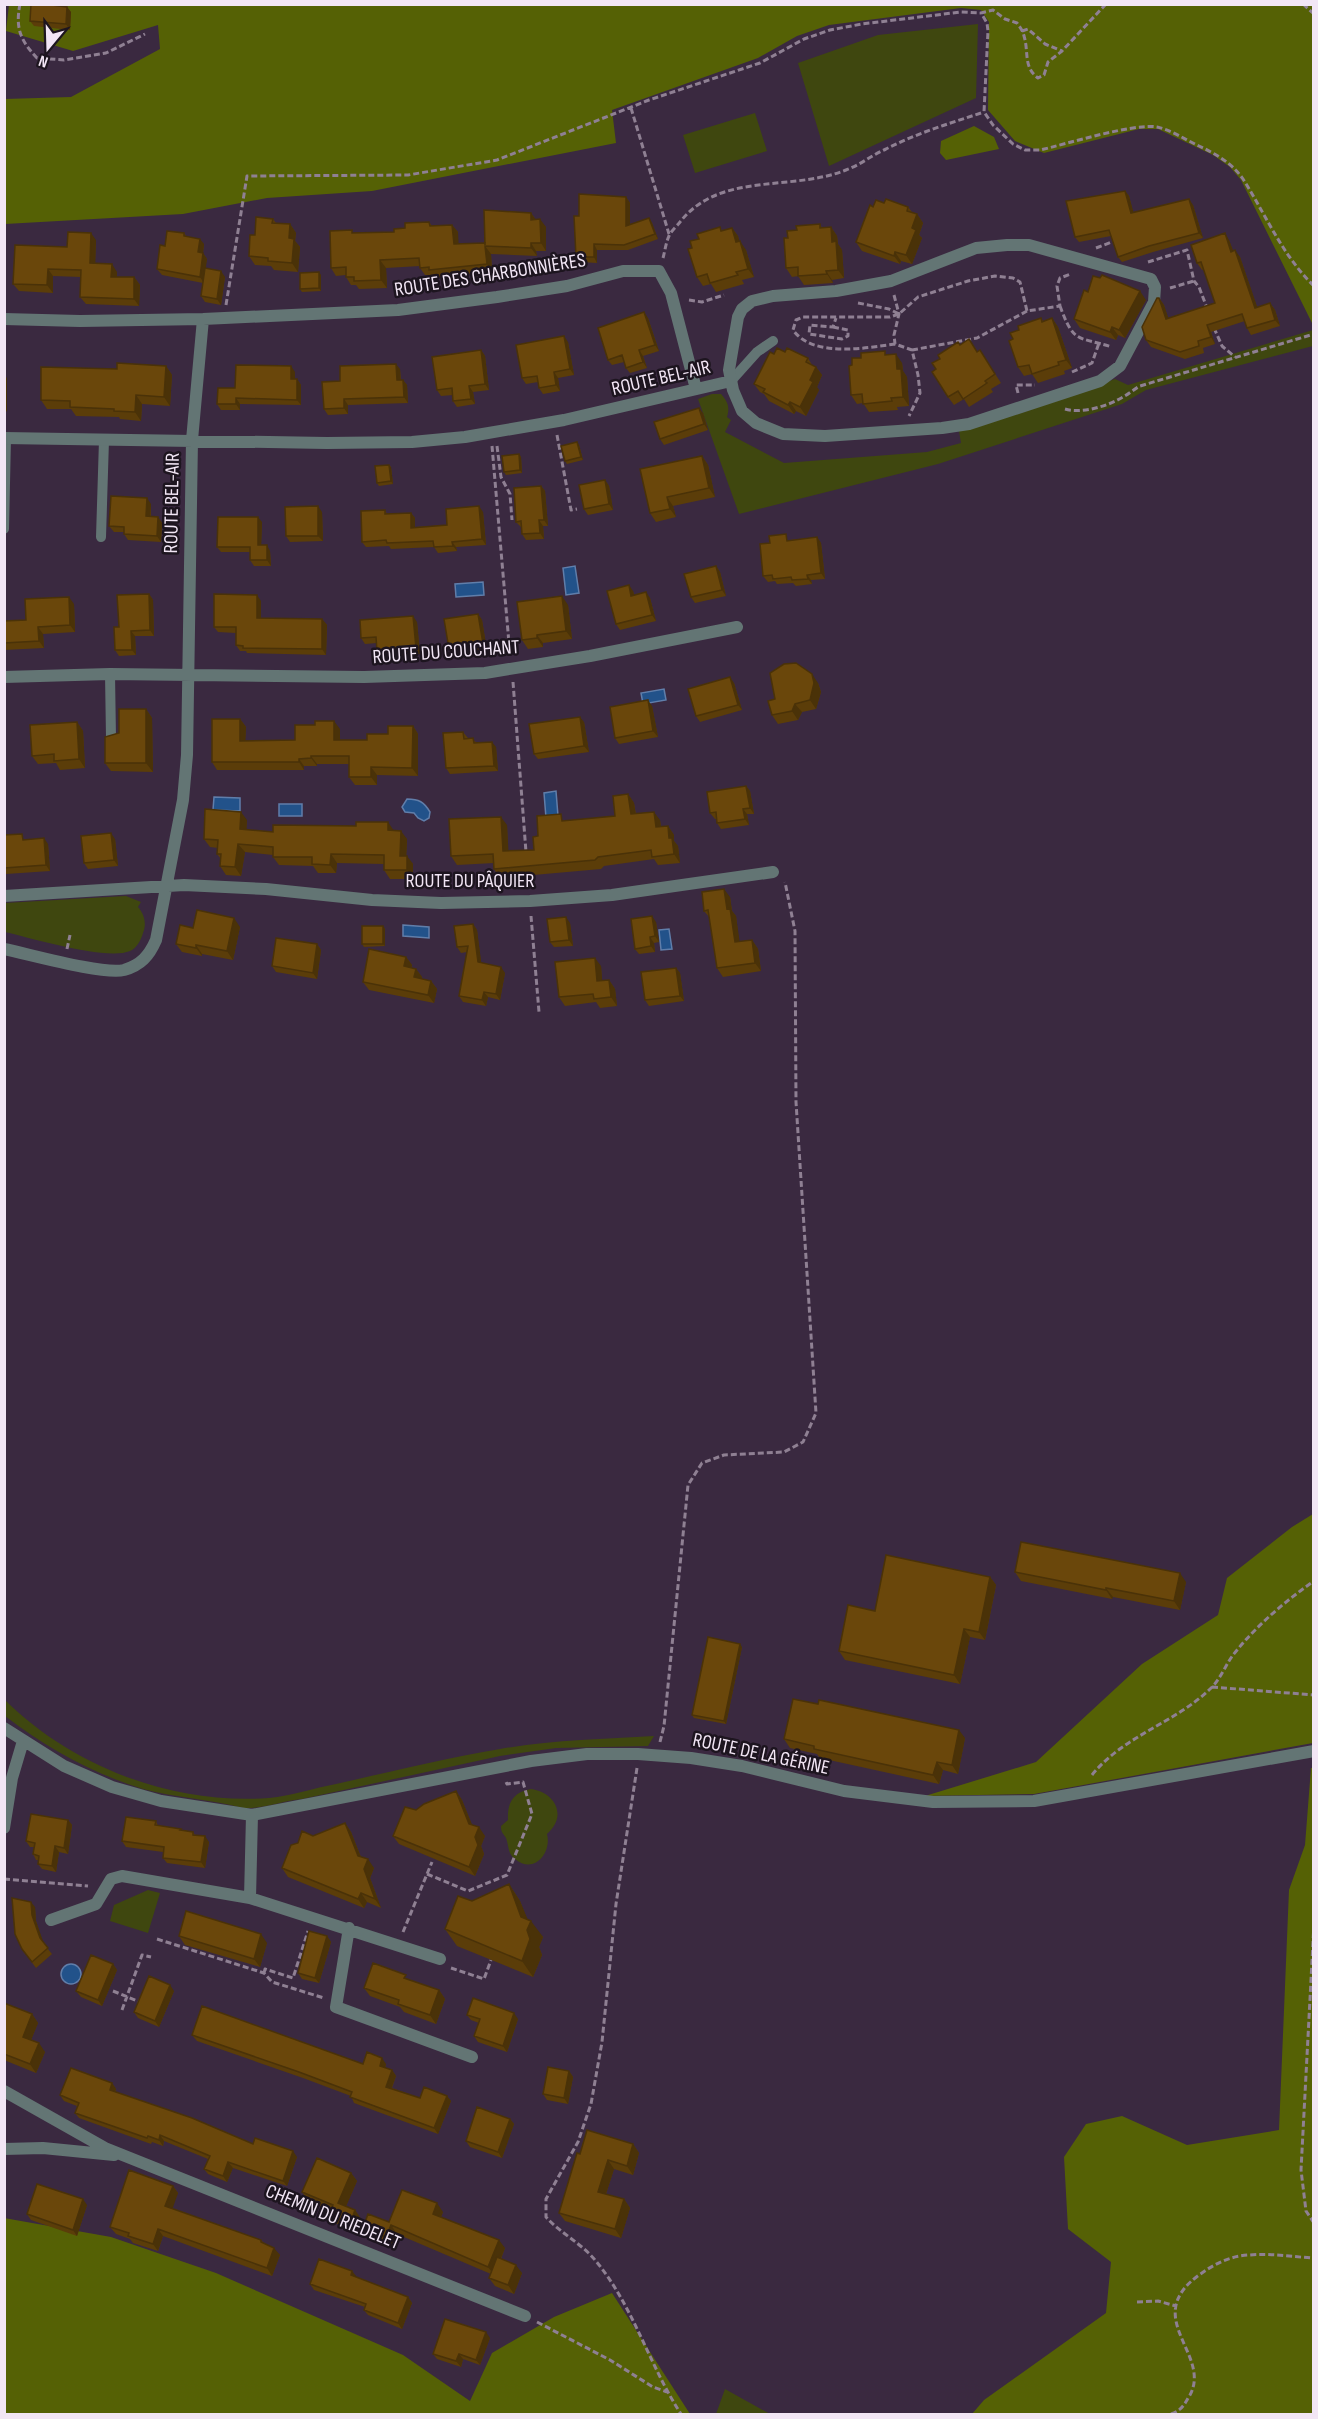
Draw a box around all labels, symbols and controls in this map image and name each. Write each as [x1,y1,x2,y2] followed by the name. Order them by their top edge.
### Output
[18,18,78,78] north arrow
[36,50,51,71] text: N
[393,248,587,302] street label: ROUTE DES CHARBONNIÈRES
[609,355,713,401] street label: ROUTE BEL-AIR
[159,452,185,554] street label: ROUTE BEL-AIR
[372,635,520,669] street label: ROUTE DU COUCHANT
[406,869,534,893] street label: ROUTE DU PÂQUIER
[691,1728,831,1780] street label: ROUTE DE LA GÉRINE
[262,2179,404,2255] street label: CHEMIN DU RIEDELET

